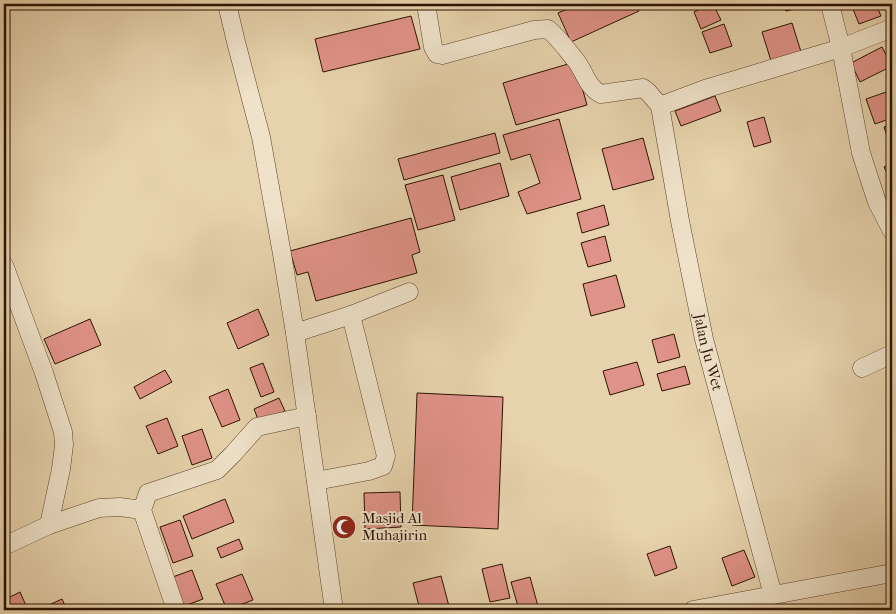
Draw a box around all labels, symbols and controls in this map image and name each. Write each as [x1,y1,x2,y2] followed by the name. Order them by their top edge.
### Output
[690,311,727,393] street label: Jalan Ju Wet
[362,509,427,544] place label: Masjid Al Muhajirin
[331,514,357,540] mosque icon: Masjid Al Muhajirin

